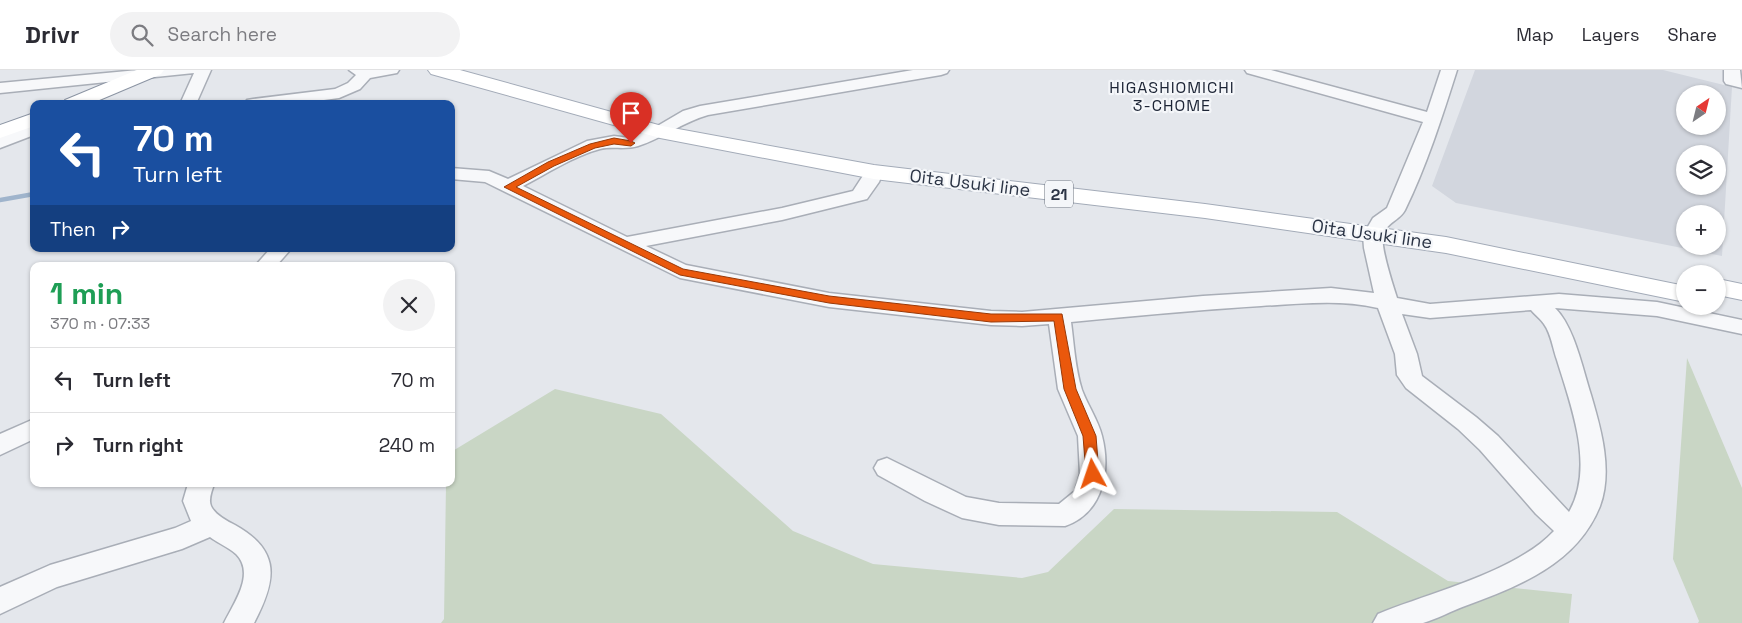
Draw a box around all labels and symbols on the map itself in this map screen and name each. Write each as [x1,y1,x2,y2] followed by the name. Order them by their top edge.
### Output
[1109,77,1235,116] district label: HIGASHIOMICHI 3-CHOME
[1676,85,1726,135] north arrow
[610,92,652,143] pin
[908,164,1032,201] street label: Oita Usuki line
[1045,180,1073,208] road number: 21
[1310,214,1434,253] street label: Oita Usuki line
[1066,447,1118,499] position arrow

